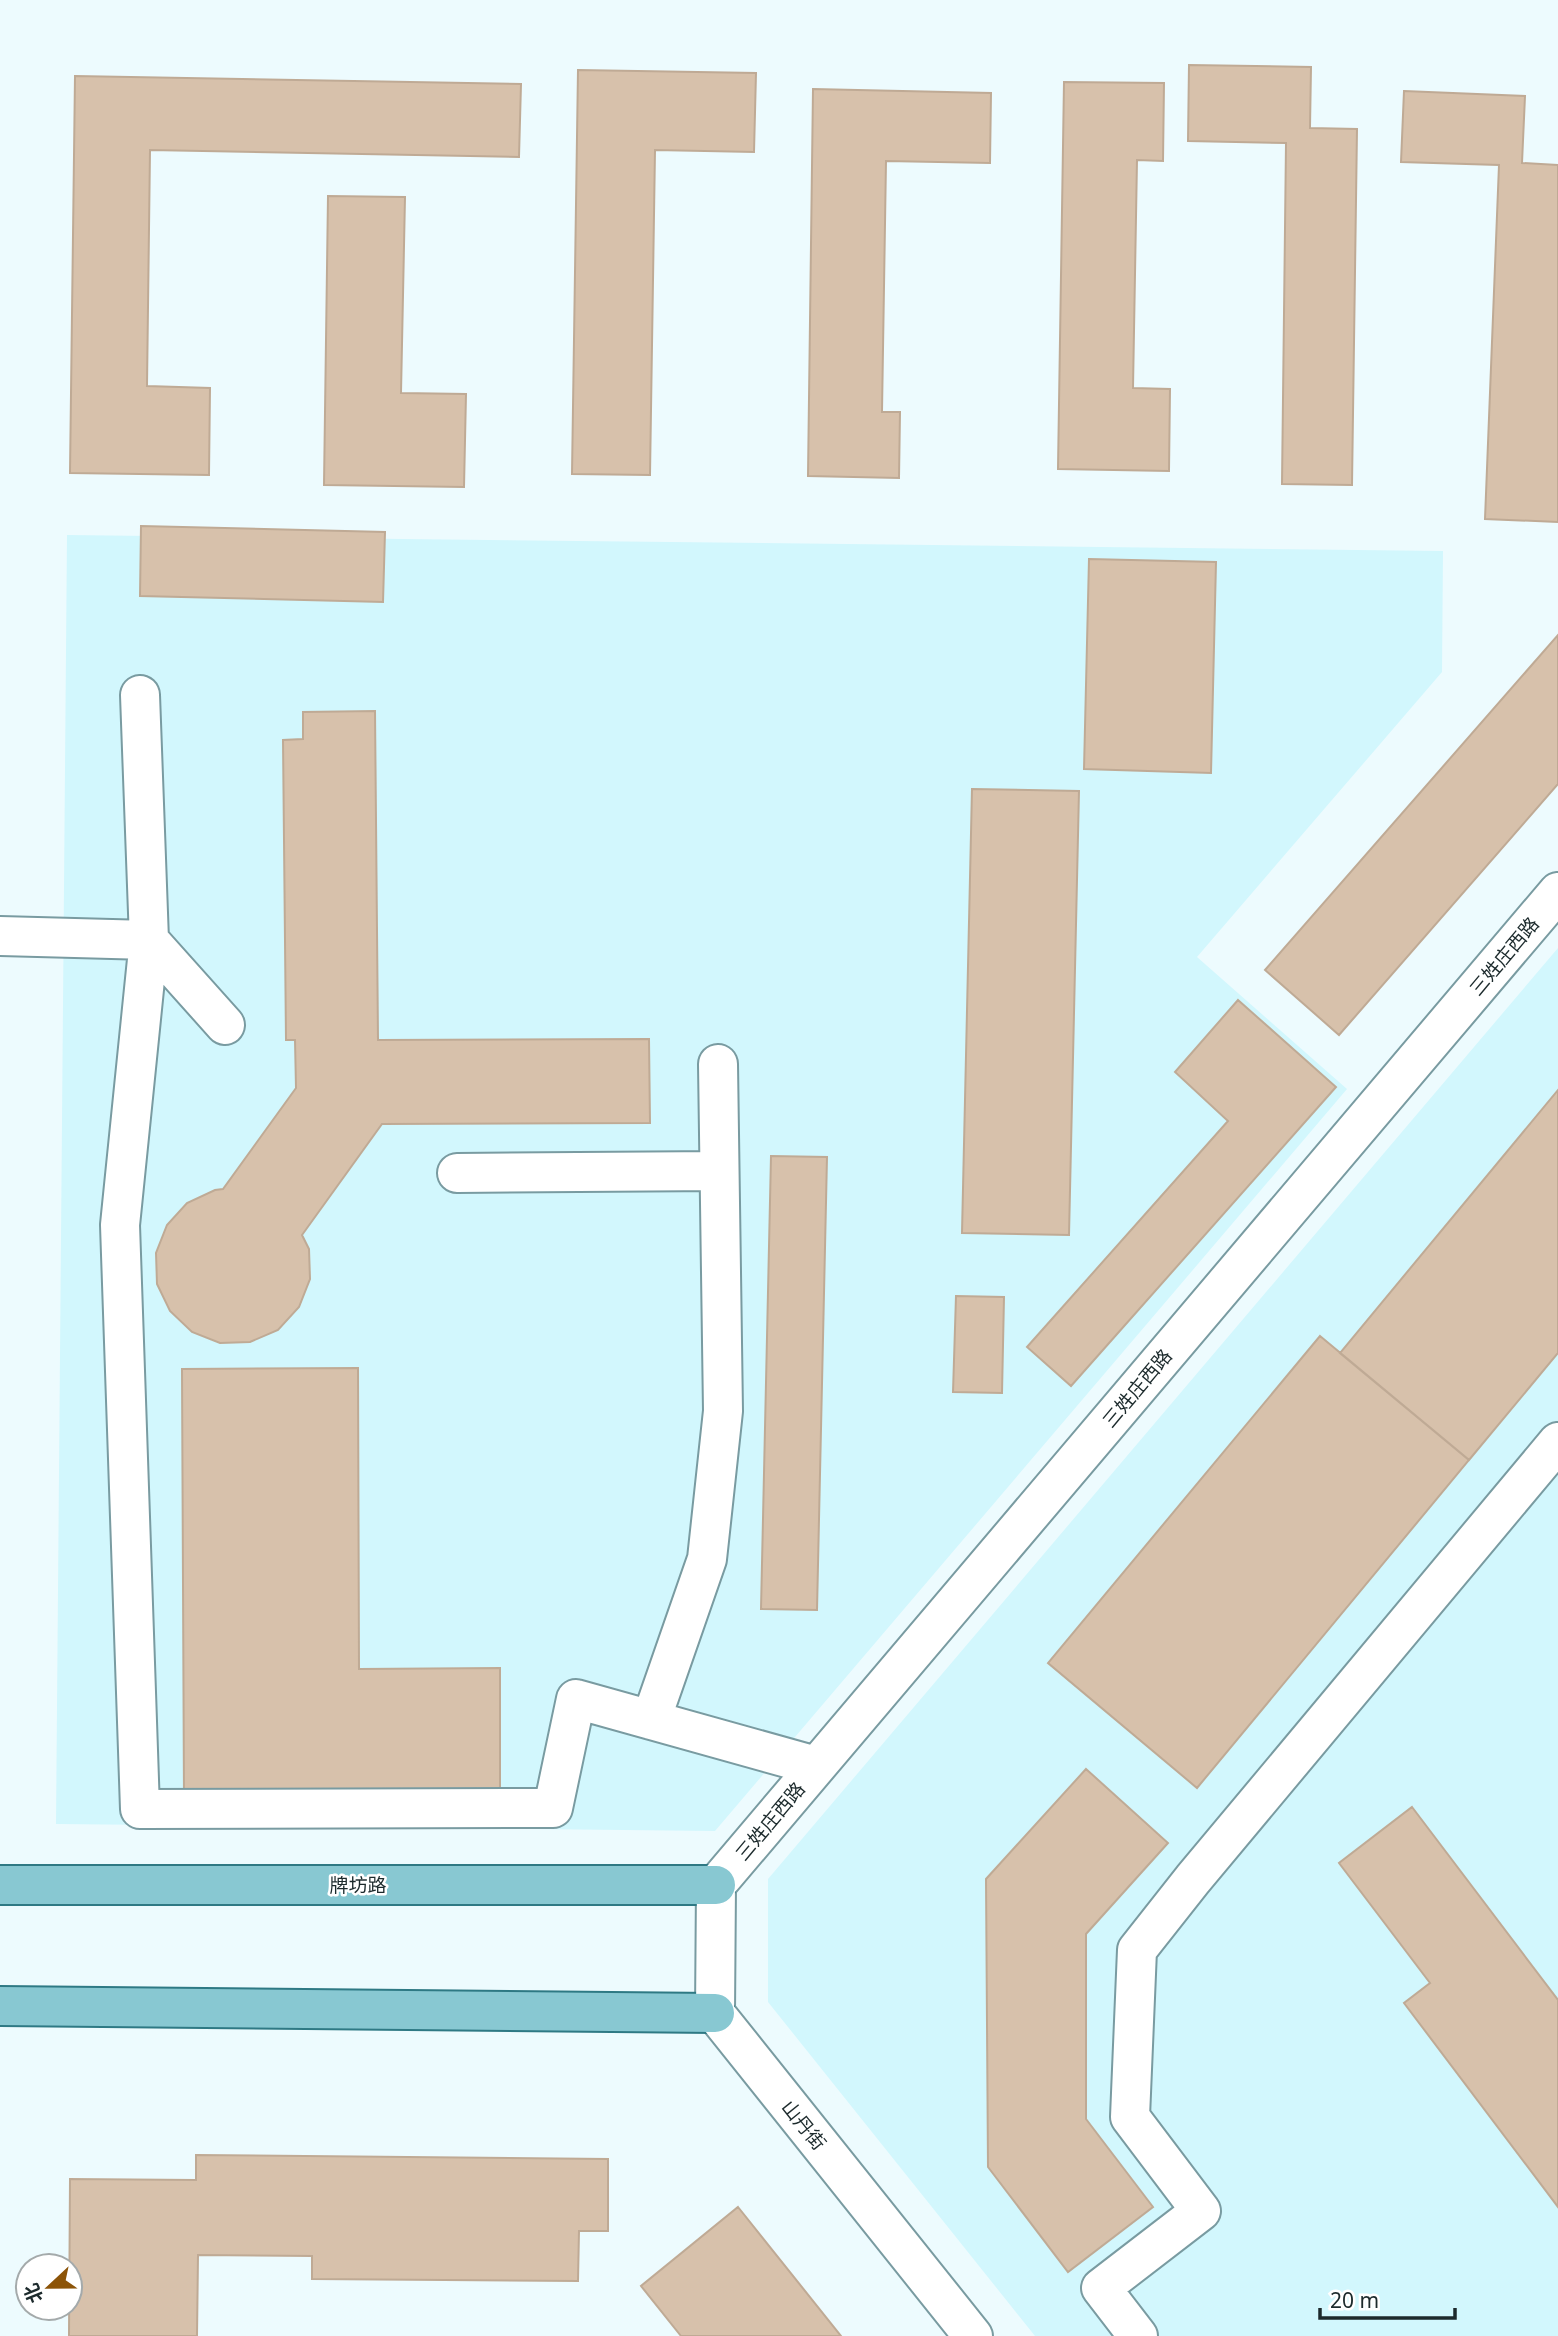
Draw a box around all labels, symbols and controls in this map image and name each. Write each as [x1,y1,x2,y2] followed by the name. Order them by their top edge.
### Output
[1464,911,1544,1001] street label: 三姓庄西路
[1097,1343,1177,1433] street label: 三姓庄西路
[730,1776,810,1866] street label: 三姓庄西路
[329,1872,387,1898] street label: 牌坊路
[776,2095,832,2155] street label: 山丹街
[14,2252,84,2322] north arrow
[1320,2276,1455,2320] scale bar
[18,2280,49,2307] text: 北
[1330,2286,1379,2314] text: 20 m

